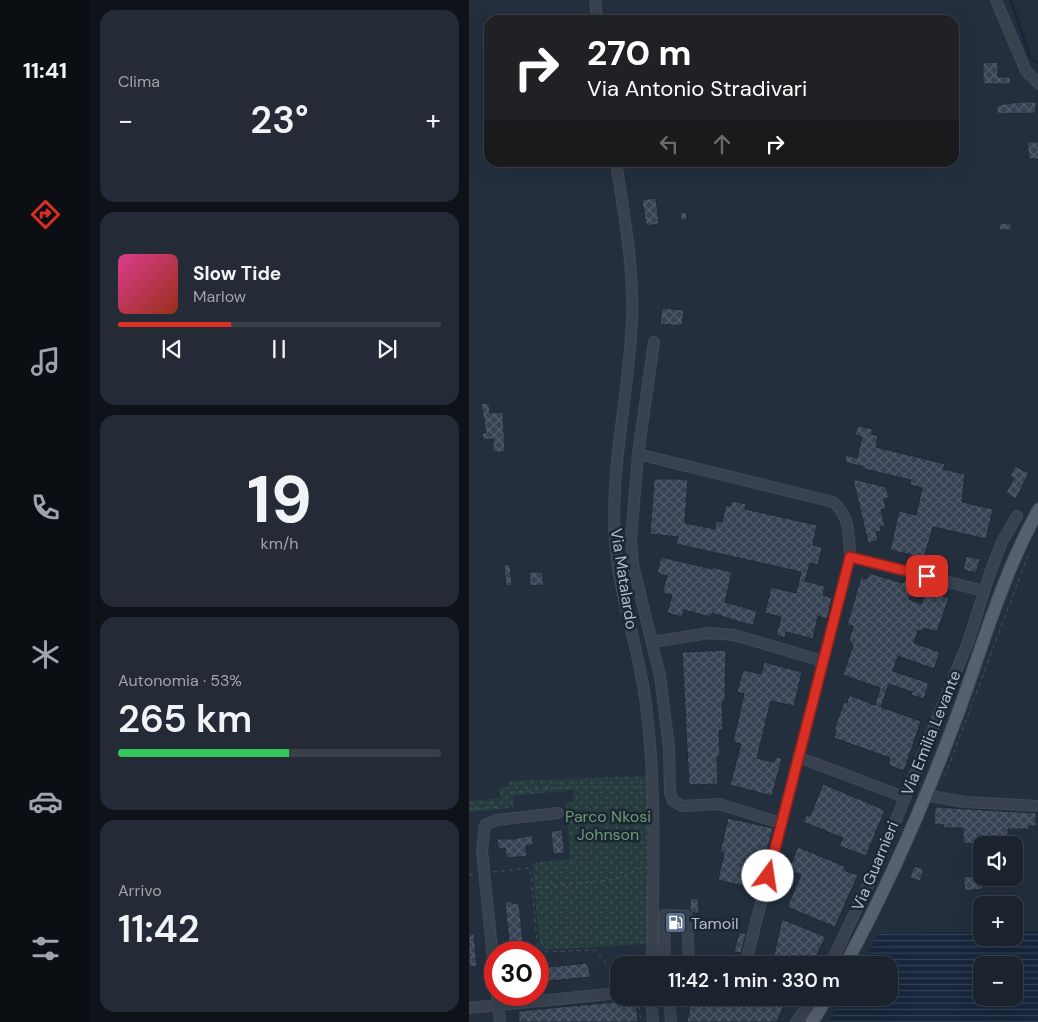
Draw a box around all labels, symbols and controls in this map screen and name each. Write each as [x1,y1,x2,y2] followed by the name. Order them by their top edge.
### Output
[587,30,691,76] text: 270 m
[504,35,569,100] icon: right
[23,56,67,85] text: 11:41
[118,71,160,92] text: Clima
[587,74,807,103] text: Via Antonio Stradivari
[250,95,309,145] text: 23°
[118,102,133,139] text: −
[426,102,441,139] text: +
[655,130,683,158] icon: left
[708,130,736,158] icon: ahead
[761,130,789,158] icon: right
[28,197,63,232] icon: directions
[193,261,281,286] text: Slow Tide
[193,286,246,307] text: Marlow
[158,335,186,363] icon: previous
[265,335,293,363] icon: pause
[373,335,401,363] icon: next
[28,344,63,379] icon: music
[247,458,312,542] text: 19
[28,490,63,525] icon: phone
[606,527,642,631] street label: Via Matalardo
[261,533,298,554] text: km/h
[906,555,948,597] pin
[913,562,941,590] icon: arrive
[28,637,63,672] icon: climate
[896,667,966,799] street label: Via Emilia Levante
[118,670,242,691] text: Autonomia · 53%
[118,694,252,744] text: 265 km
[28,784,63,819] icon: car
[565,806,651,845] park label: Parco Nkosi Johnson
[847,818,903,914] street label: Via Guarnieri
[973,836,1023,1006] map controls
[973,836,1023,886] button: sound
[741,849,793,901] position arrow
[118,880,162,901] text: Arrivo
[973,896,1023,946] button: +
[118,904,200,954] text: 11:42
[663,911,687,935] fuel station icon: Tamoil
[691,913,739,934] place label: Tamoil
[28,931,63,966] icon: filters
[484,941,549,1006] speed limit sign: 30
[973,956,1023,1006] button: −
[668,968,840,993] text: 11:42 · 1 min · 330 m

